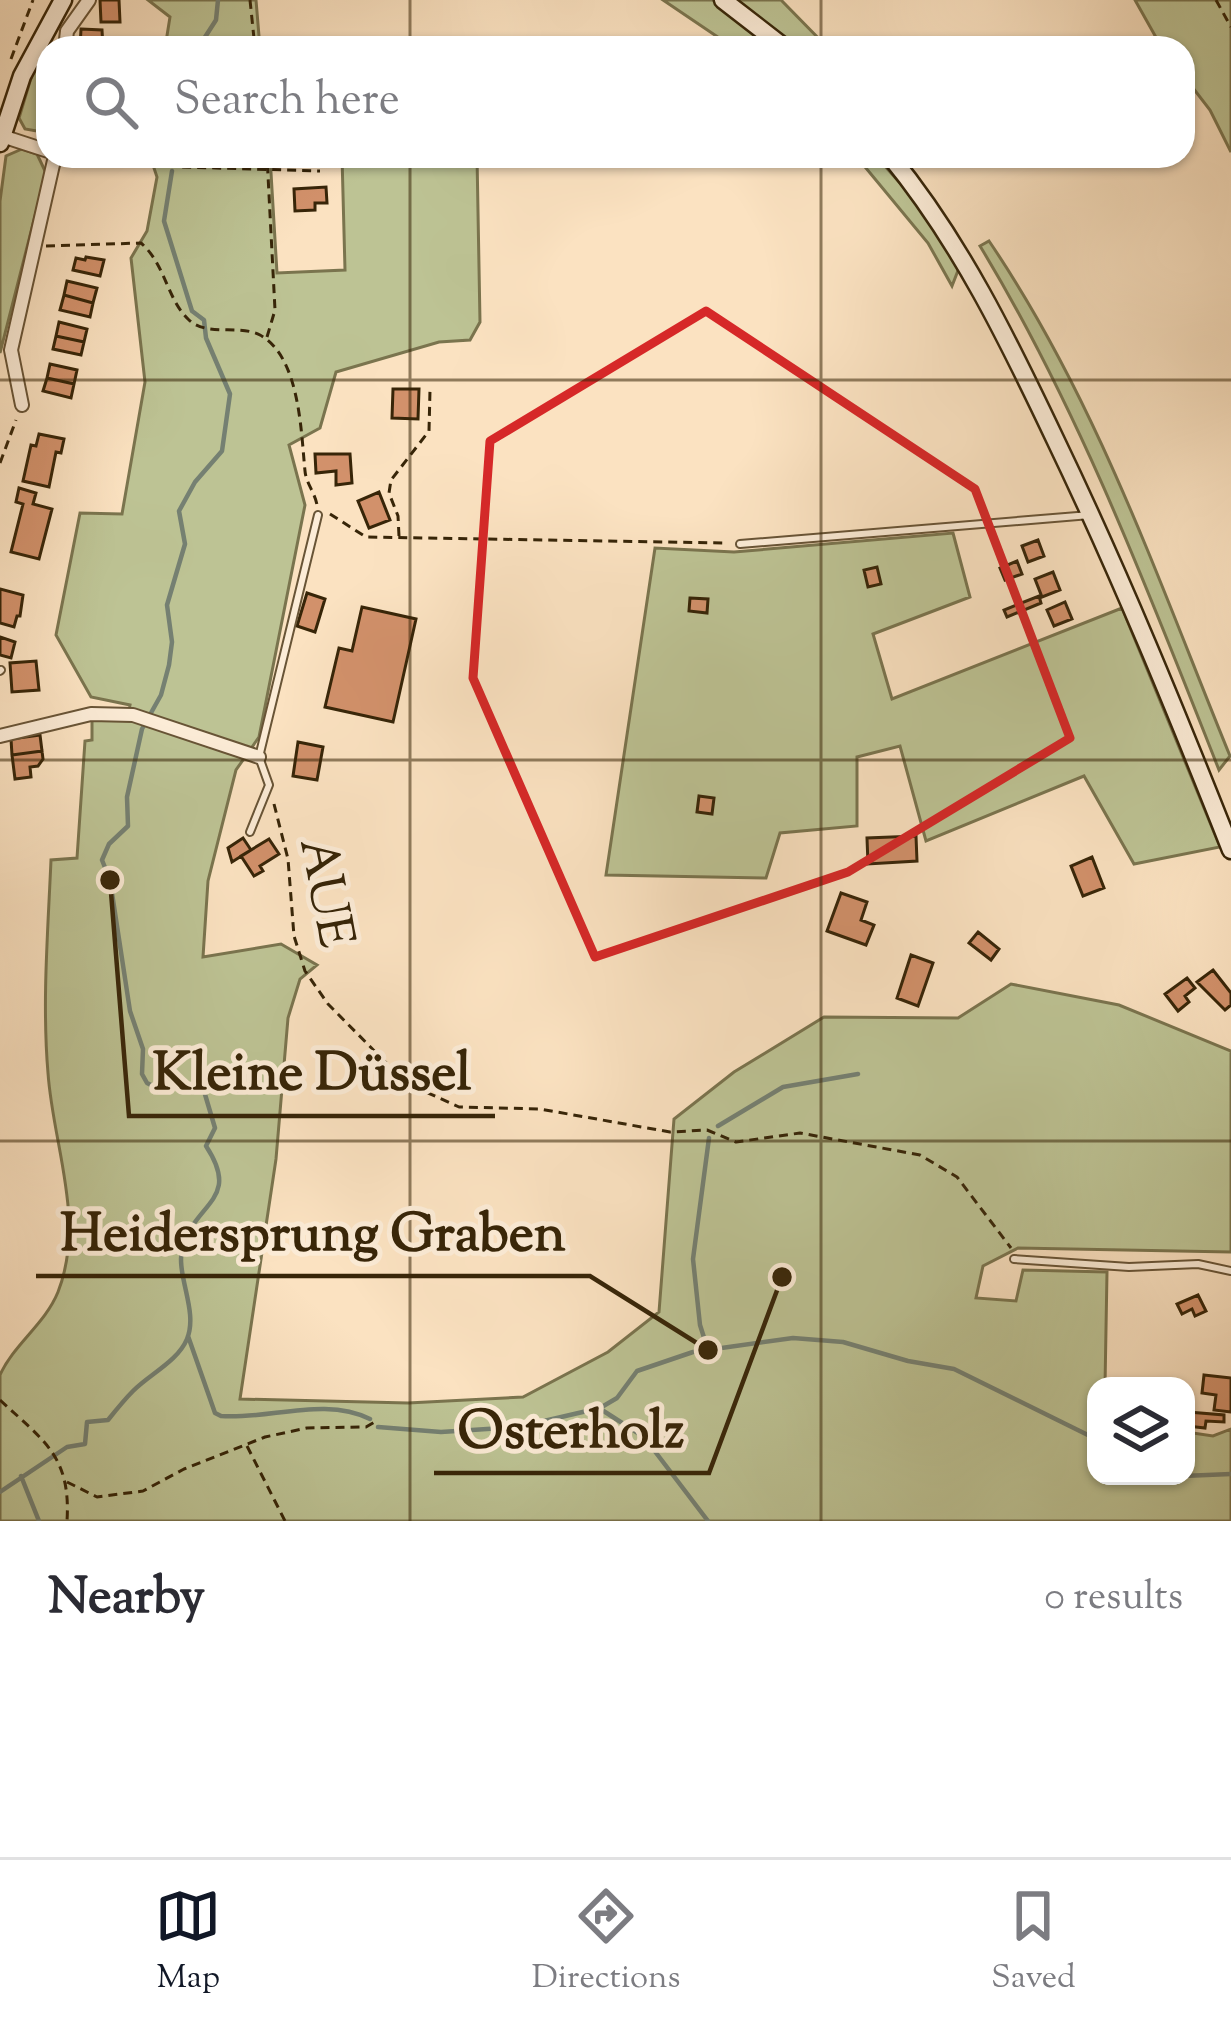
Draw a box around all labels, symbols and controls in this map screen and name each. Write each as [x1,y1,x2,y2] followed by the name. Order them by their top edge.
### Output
[36,36,1195,168] search box
[78,69,144,135] icon: search
[174,70,400,135] text: Search here
[277,832,370,954] street label: AUE
[129,1026,495,1116] callout: Kleine Düssel
[153,1037,471,1115] text: Kleine Düssel
[36,1186,590,1276] callout: Heidersprung Graben
[60,1198,566,1276] text: Heidersprung Graben
[1087,1377,1195,1485] map controls
[1087,1377,1195,1485] button: layers
[434,1383,709,1473] callout: Osterholz
[458,1395,684,1473] text: Osterholz
[48,1563,205,1636] text: Nearby
[1044,1571,1183,1627] text: 0 results
[155,1883,221,2003] tab: Map
[532,1883,681,2003] tab: Directions
[991,1883,1076,2003] tab: Saved

